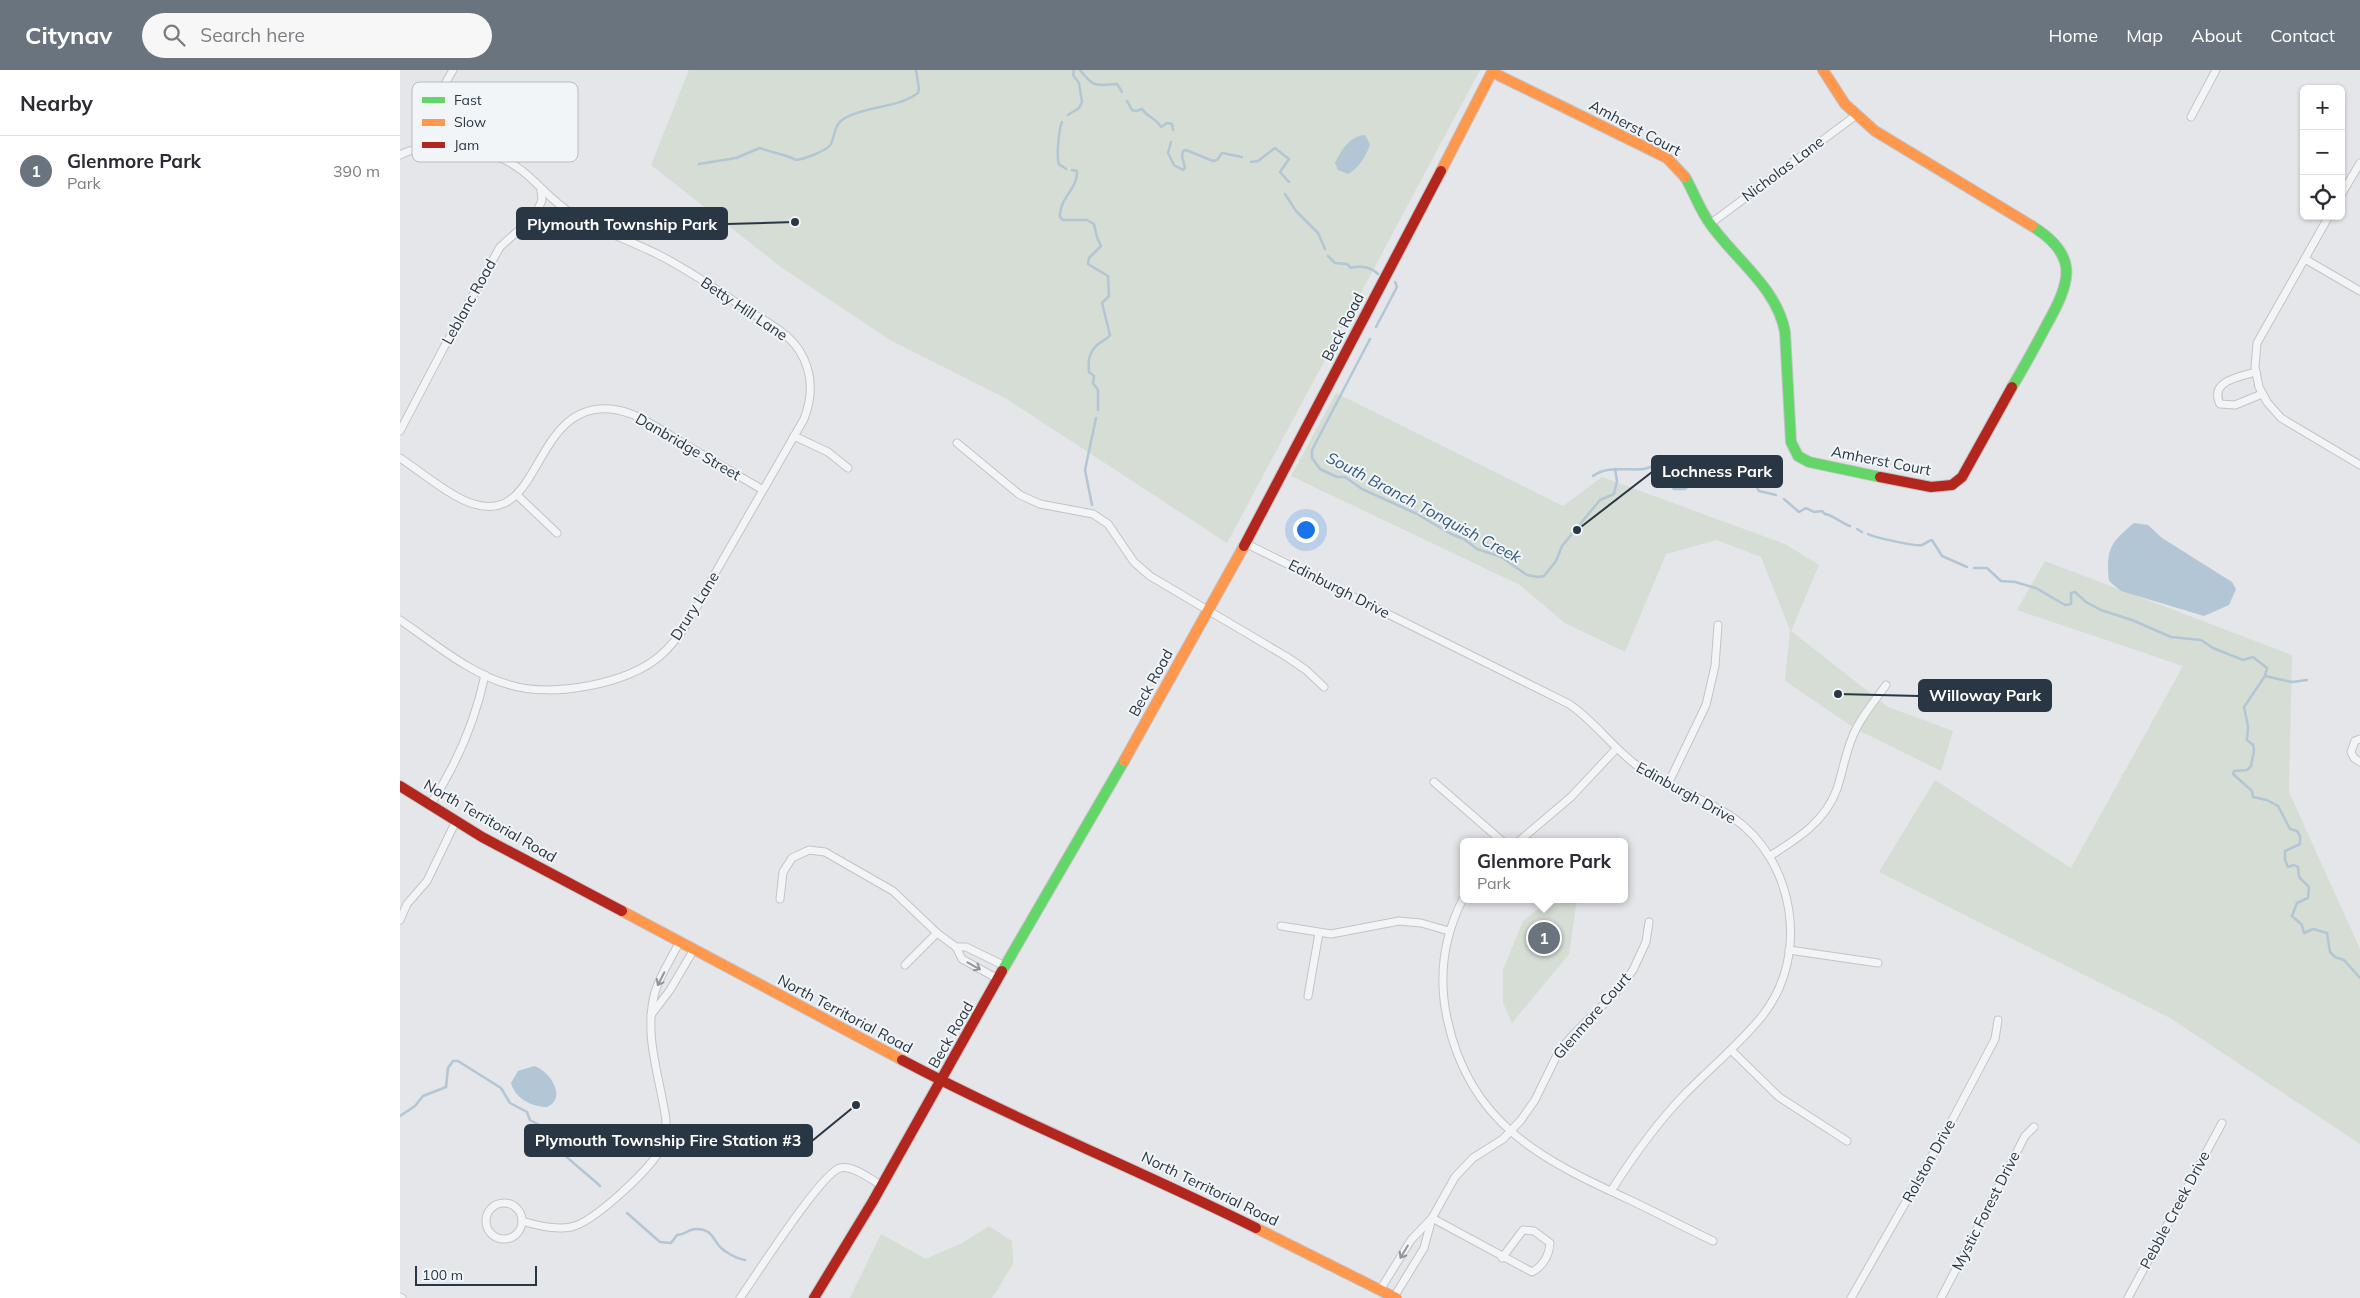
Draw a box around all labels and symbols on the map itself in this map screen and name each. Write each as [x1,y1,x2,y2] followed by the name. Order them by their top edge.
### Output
[412,82,578,162] legend
[454,91,482,109] text: Fast
[1586,95,1684,160] street label: Amherst Court
[454,113,486,131] text: Slow
[1738,132,1827,206] street label: Nicholas Lane
[454,136,479,154] text: Jam
[517,208,727,239] callout: Plymouth Township Park
[527,214,718,234] text: Plymouth Township Park
[437,256,500,348] street label: Leblanc Road
[697,273,791,345] street label: Betty Hill Lane
[1317,289,1368,364] street label: Beck Road
[632,409,744,484] street label: Danbridge Street
[1830,442,1933,479] street label: Amherst Court
[1323,447,1526,567] water label: South Branch Tonquish Creek
[1652,456,1782,487] callout: Lochness Park
[1662,461,1773,481] text: Lochness Park
[1293,517,1319,543] your location
[1285,555,1393,622] street label: Edinburgh Drive
[666,568,723,644] street label: Drury Lane
[1124,646,1177,720] street label: Beck Road
[1919,680,2051,711] callout: Willoway Park
[1929,685,2042,705] text: Willoway Park
[1633,757,1739,828] street label: Edinburgh Drive
[420,775,560,866] street label: North Territorial Road
[1528,919,1560,957] pin: 1
[966,962,981,971] one-way arrow
[1549,968,1634,1063] street label: Glenmore Court
[774,970,916,1057] street label: North Territorial Road
[656,971,665,986] one-way arrow
[924,998,977,1072] street label: Beck Road
[1898,1116,1959,1206] street label: Rolston Drive
[525,1125,812,1156] callout: Plymouth Township Fire Station #3
[535,1130,801,1150] text: Plymouth Township Fire Station #3
[1139,1147,1282,1230] street label: North Territorial Road
[2135,1147,2214,1272] street label: Pebble Creek Drive
[1947,1148,2024,1274] street label: Mystic Forest Drive
[1398,1245,1408,1259] one-way arrow
[415,1263,538,1286] scale bar

